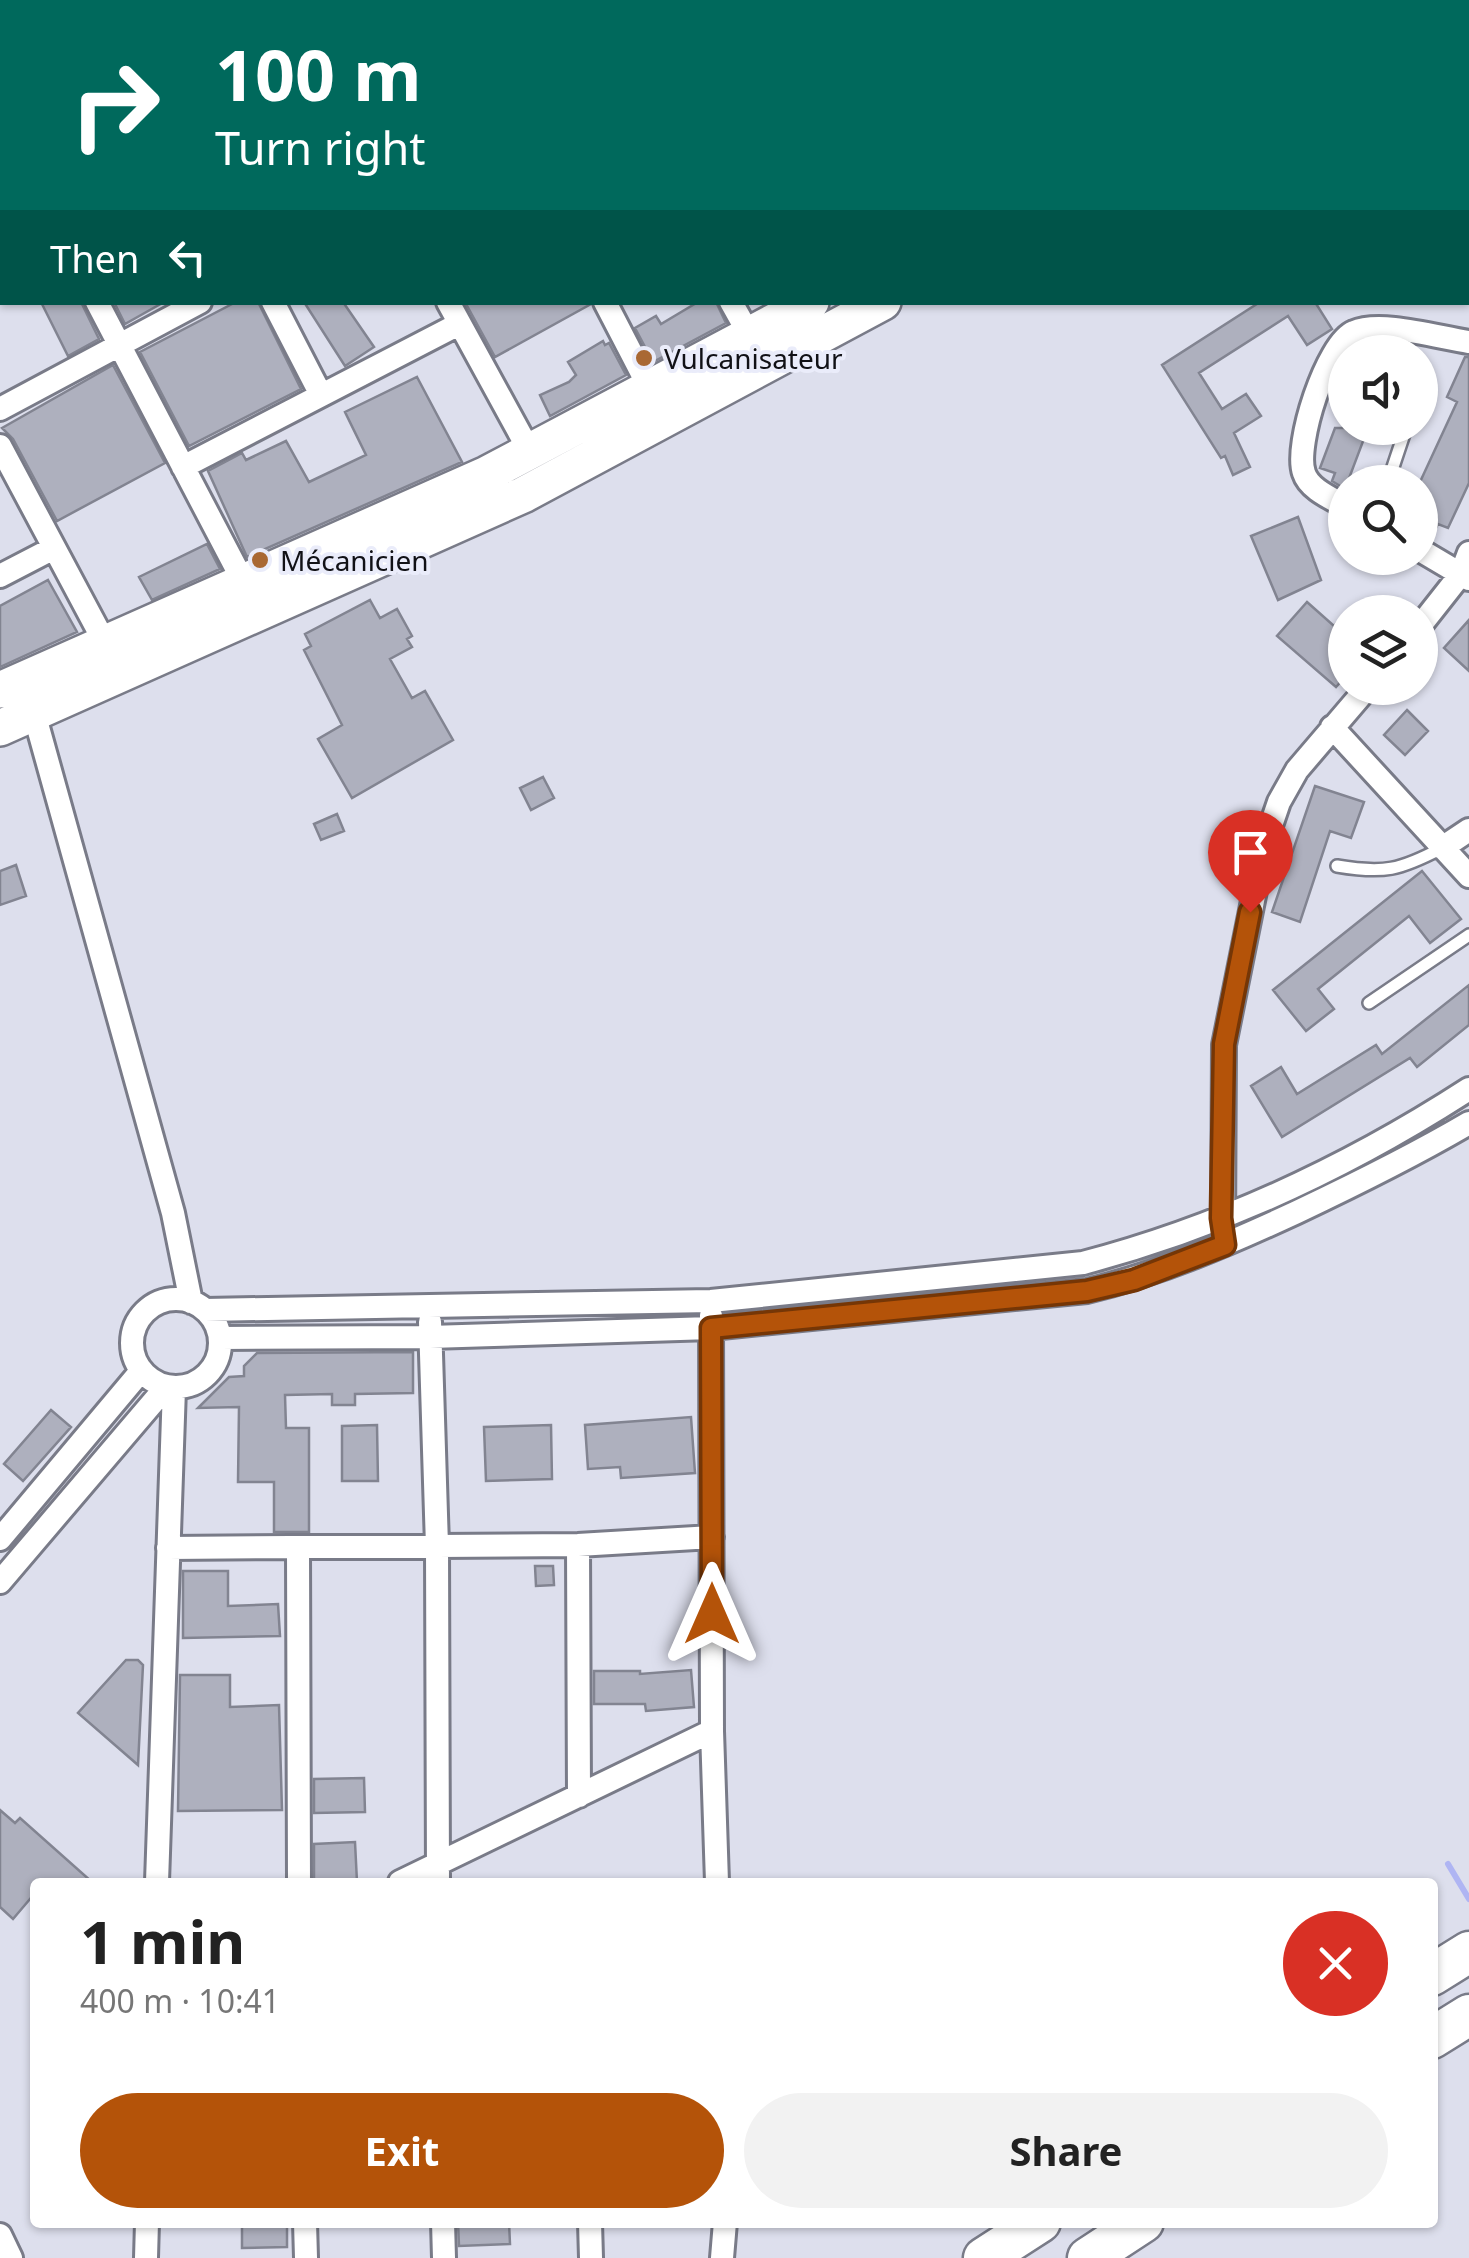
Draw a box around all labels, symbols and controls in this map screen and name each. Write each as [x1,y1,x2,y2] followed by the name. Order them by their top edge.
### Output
[215,26,422,122] text: 100 m
[50,40,180,170] icon: right
[215,117,426,178] text: Turn right
[160,230,215,285] icon: left
[50,232,140,284] text: Then
[1328,335,1438,705] map controls
[1328,335,1438,445] button: sound
[664,339,843,377] place label: Vulcanisateur
[633,347,655,369] marker: Vulcanisateur
[1328,465,1438,575] button: search
[280,541,429,579] place label: Mécanicien
[249,549,271,571] marker: Mécanicien
[1328,595,1438,705] button: layers
[1208,810,1293,913] pin
[1223,825,1278,880] icon: arrive
[660,1562,764,1666] position arrow
[80,1900,245,1982] text: 1 min
[1283,1911,1388,2016] button: close
[80,1979,280,2022] text: 400 m · 10:41
[80,2093,724,2208] button: Exit
[744,2093,1388,2208] button: Share

